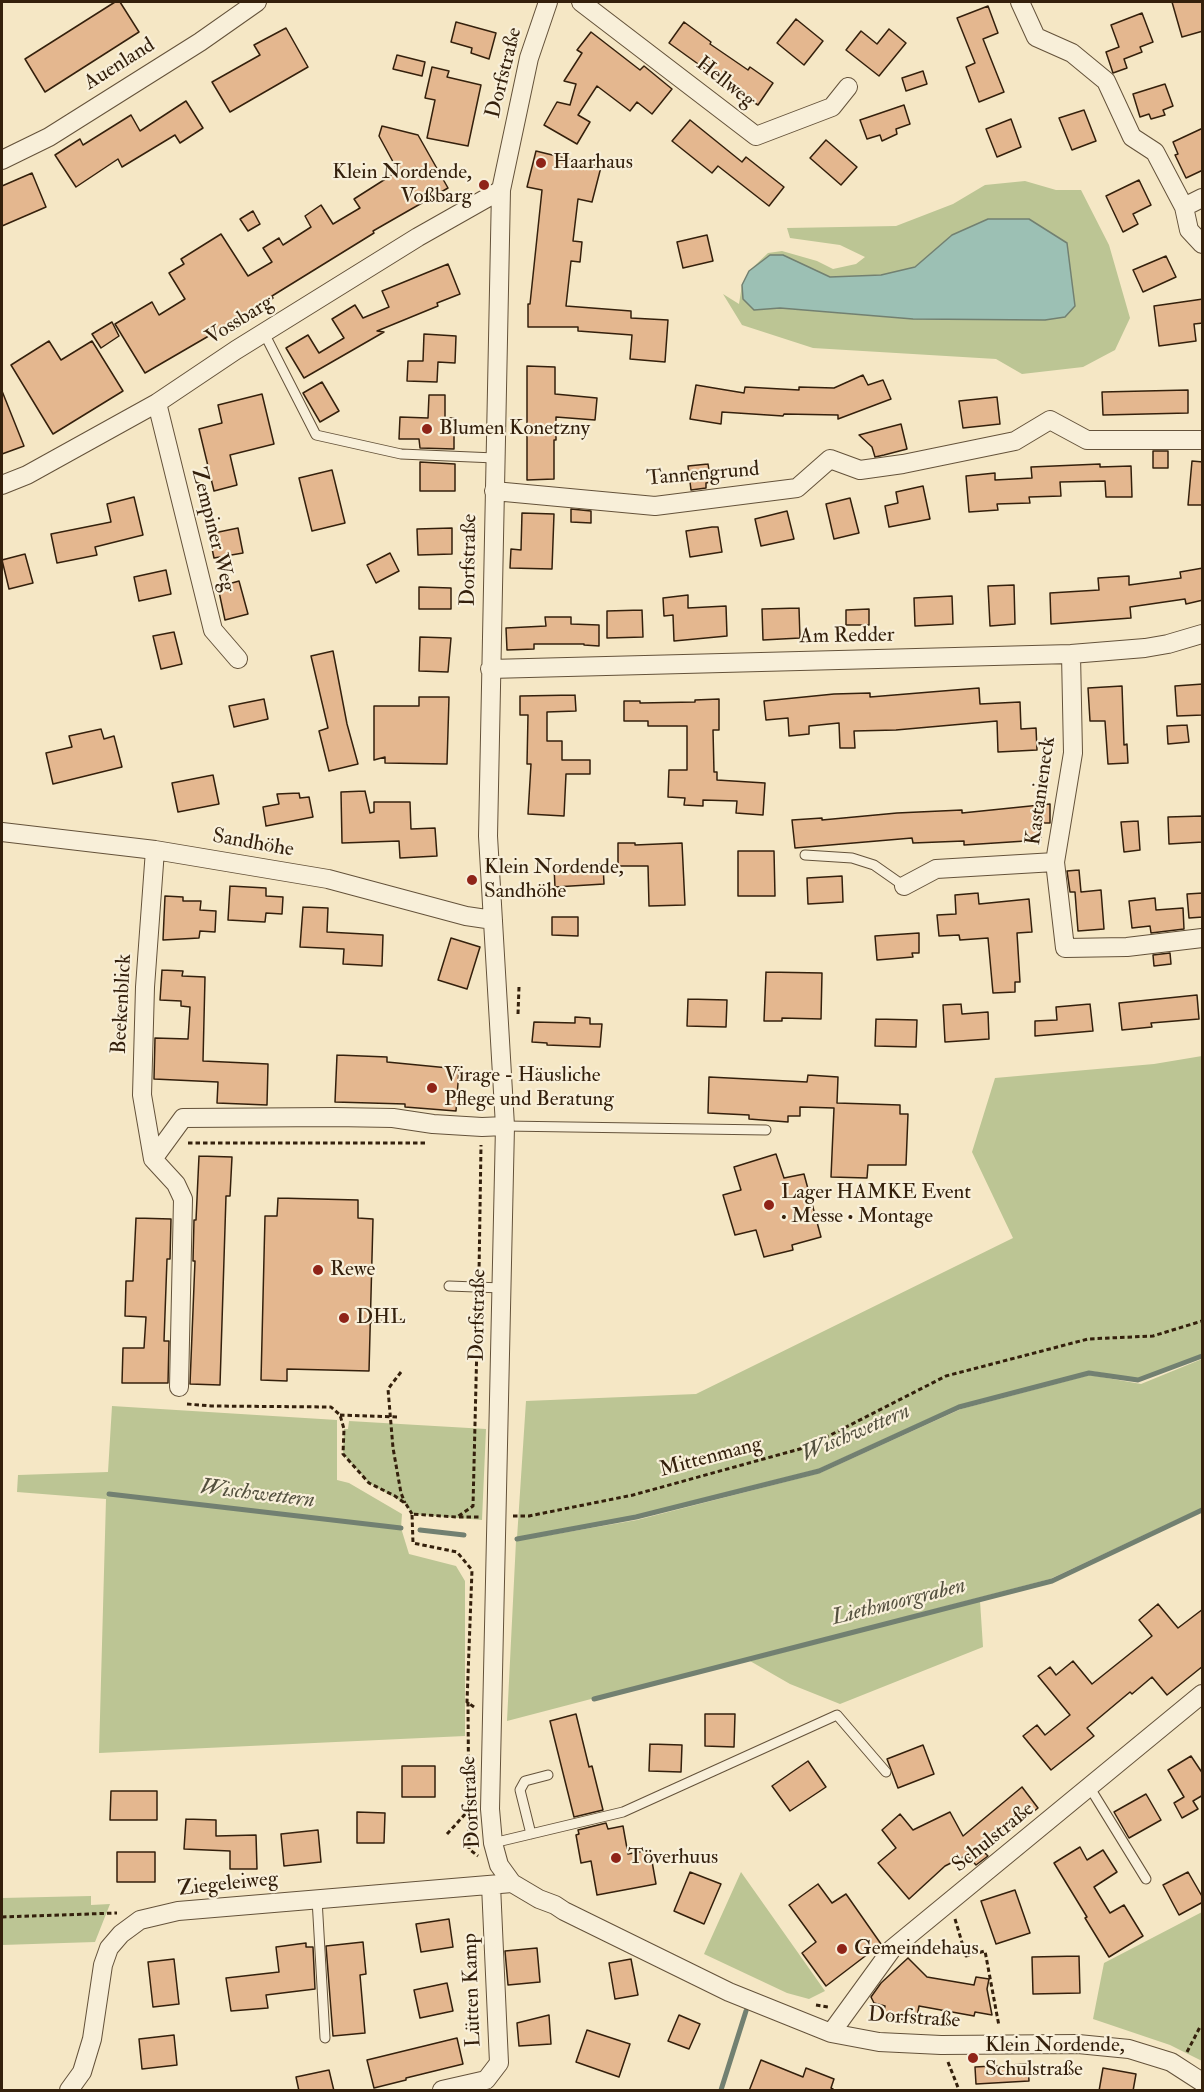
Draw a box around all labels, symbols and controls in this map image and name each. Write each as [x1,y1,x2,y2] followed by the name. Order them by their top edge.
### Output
[482,25,528,121] street label: Dorfstraße
[80,33,160,97] street label: Auenland
[690,52,760,114] street label: Hellweg
[553,150,633,176] place label: Haarhaus
[534,156,548,170] marker: Haarhaus
[332,160,472,210] place label: Klein Nordende, Voßbarg
[477,178,491,192] marker: Klein Nordende, Voßbarg
[202,291,278,351] street label: Vossbarg
[439,416,590,442] place label: Blumen Konetzny
[420,422,434,436] marker: Blumen Konetzny
[645,458,761,492] street label: Tannengrund
[184,465,240,595] street label: Zempiner Weg
[457,514,483,606] street label: Dorfstraße
[799,624,895,650] street label: Am Redder
[1022,735,1062,847] street label: Kastanieneck
[210,824,296,864] street label: Sandhöhe
[484,855,624,905] place label: Klein Nordende, Sandhöhe
[465,873,479,887] marker: Klein Nordende, Sandhöhe
[108,953,138,1055] street label: Beekenblick
[444,1063,614,1113] place label: Virage - Häusliche Pflege und Beratung
[425,1081,439,1095] marker: Virage - Häusliche Pflege und Beratung
[781,1180,971,1230] place label: Lager HAMKE Event • Messe • Montage
[762,1198,776,1212] marker: Lager HAMKE Event • Messe • Montage
[330,1257,375,1283] place label: Rewe
[311,1263,325,1277] marker: Rewe
[466,1269,492,1361] street label: Dorfstraße
[356,1305,405,1331] place label: DHL
[337,1311,351,1325] marker: DHL
[798,1399,914,1469] water label: Wischwettern
[657,1432,765,1484] street label: Mittenmang
[198,1475,316,1515] water label: Wischwettern
[829,1574,969,1632] water label: Liethmoorgraben
[457,1755,487,1849] street label: Dorfstraße
[948,1797,1040,1879] street label: Schulstraße
[628,1845,718,1871] place label: Töverhuus
[609,1851,623,1865] marker: Töverhuus
[177,1867,279,1903] street label: Ziegeleiweg
[458,1933,488,2047] street label: Lütten Kamp
[854,1936,979,1962] place label: Gemeindehaus
[835,1942,849,1956] marker: Gemeindehaus
[867,2003,961,2035] street label: Dorfstraße
[985,2033,1125,2083] place label: Klein Nordende, Schulstraße
[966,2051,980,2065] marker: Klein Nordende, Schulstraße

